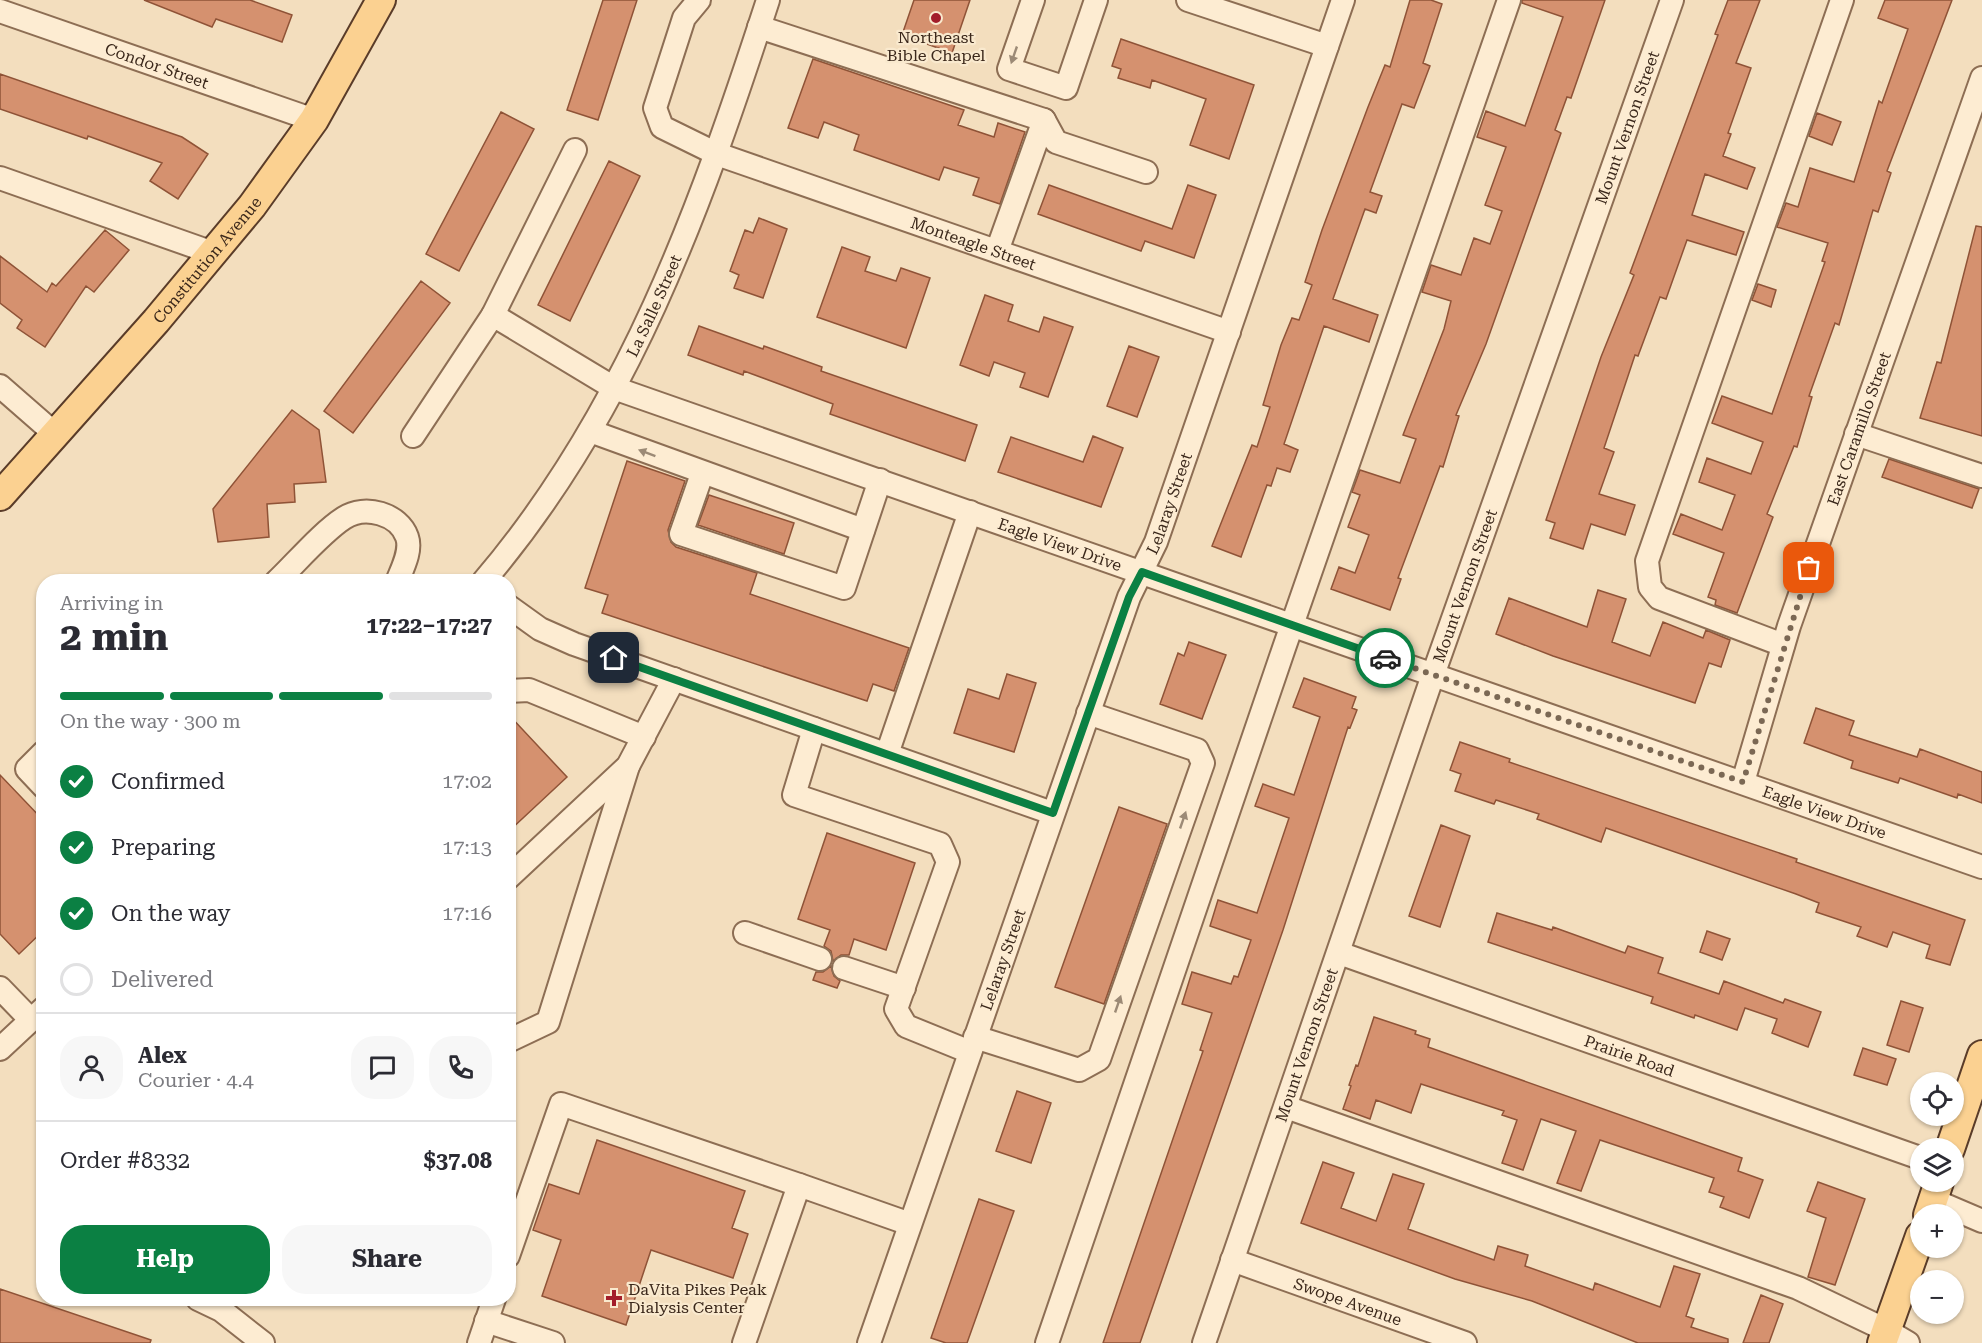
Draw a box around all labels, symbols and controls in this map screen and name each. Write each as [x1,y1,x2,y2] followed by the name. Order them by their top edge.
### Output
[929,11,943,25] marker: Northeast Bible Chapel
[887,28,985,65] place label: Northeast Bible Chapel
[102,39,211,93] street label: Condor Street
[1008,46,1018,64] one-way arrow
[1591,48,1663,207] street label: Mount Vernon Street
[149,193,266,327] street label: Constitution Avenue
[908,213,1038,274] street label: Monteagle Street
[622,252,686,360] street label: La Salle Street
[1823,349,1895,508] street label: East Caramillo Street
[638,448,656,457] one-way arrow
[1142,450,1196,558] street label: Lelaray Street
[1429,506,1501,665] street label: Mount Vernon Street
[995,514,1125,575] street label: Eagle View Drive
[1783,542,1834,593] pin
[1792,551,1825,584] icon: bag
[60,591,163,615] text: Arriving in
[366,613,492,638] text: 17:22–17:27
[60,614,168,660] text: 2 min
[1355,628,1415,688] courier
[588,632,639,683] pin
[597,641,630,674] icon: home
[1369,642,1402,675] icon: car
[60,709,241,733] text: On the way · 300 m
[60,765,93,798] icon: check
[111,769,225,794] text: Confirmed
[442,769,492,793] text: 17:02
[1760,782,1889,843] street label: Eagle View Drive
[1178,811,1188,829] one-way arrow
[60,831,93,864] icon: check
[111,835,215,860] text: Preparing
[442,835,492,859] text: 17:13
[60,897,93,930] icon: check
[111,901,231,926] text: On the way
[442,901,492,925] text: 17:16
[977,906,1030,1013] street label: Lelaray Street
[1271,966,1342,1125] street label: Mount Vernon Street
[111,967,213,992] text: Delivered
[1114,995,1123,1013] one-way arrow
[1582,1031,1677,1081] street label: Prairie Road
[60,1036,123,1099] button: person
[351,1036,414,1099] button: chat
[429,1036,492,1099] button: phone
[138,1043,187,1068] text: Alex
[138,1068,254,1092] text: Courier · 4.4
[1910,1072,1964,1324] map controls
[1910,1072,1964,1126] button: locate
[1910,1138,1964,1192] button: layers
[60,1148,190,1173] text: Order #8332
[423,1148,492,1173] text: $37.08
[1910,1204,1964,1258] button: +
[60,1225,270,1294] button: Help
[282,1225,492,1294] button: Share
[1910,1270,1964,1324] button: −
[1291,1274,1405,1330] street label: Swope Avenue
[628,1280,767,1317] place label: DaVita Pikes Peak Dialysis Center
[605,1289,623,1307] marker: DaVita Pikes Peak Dialysis Center

